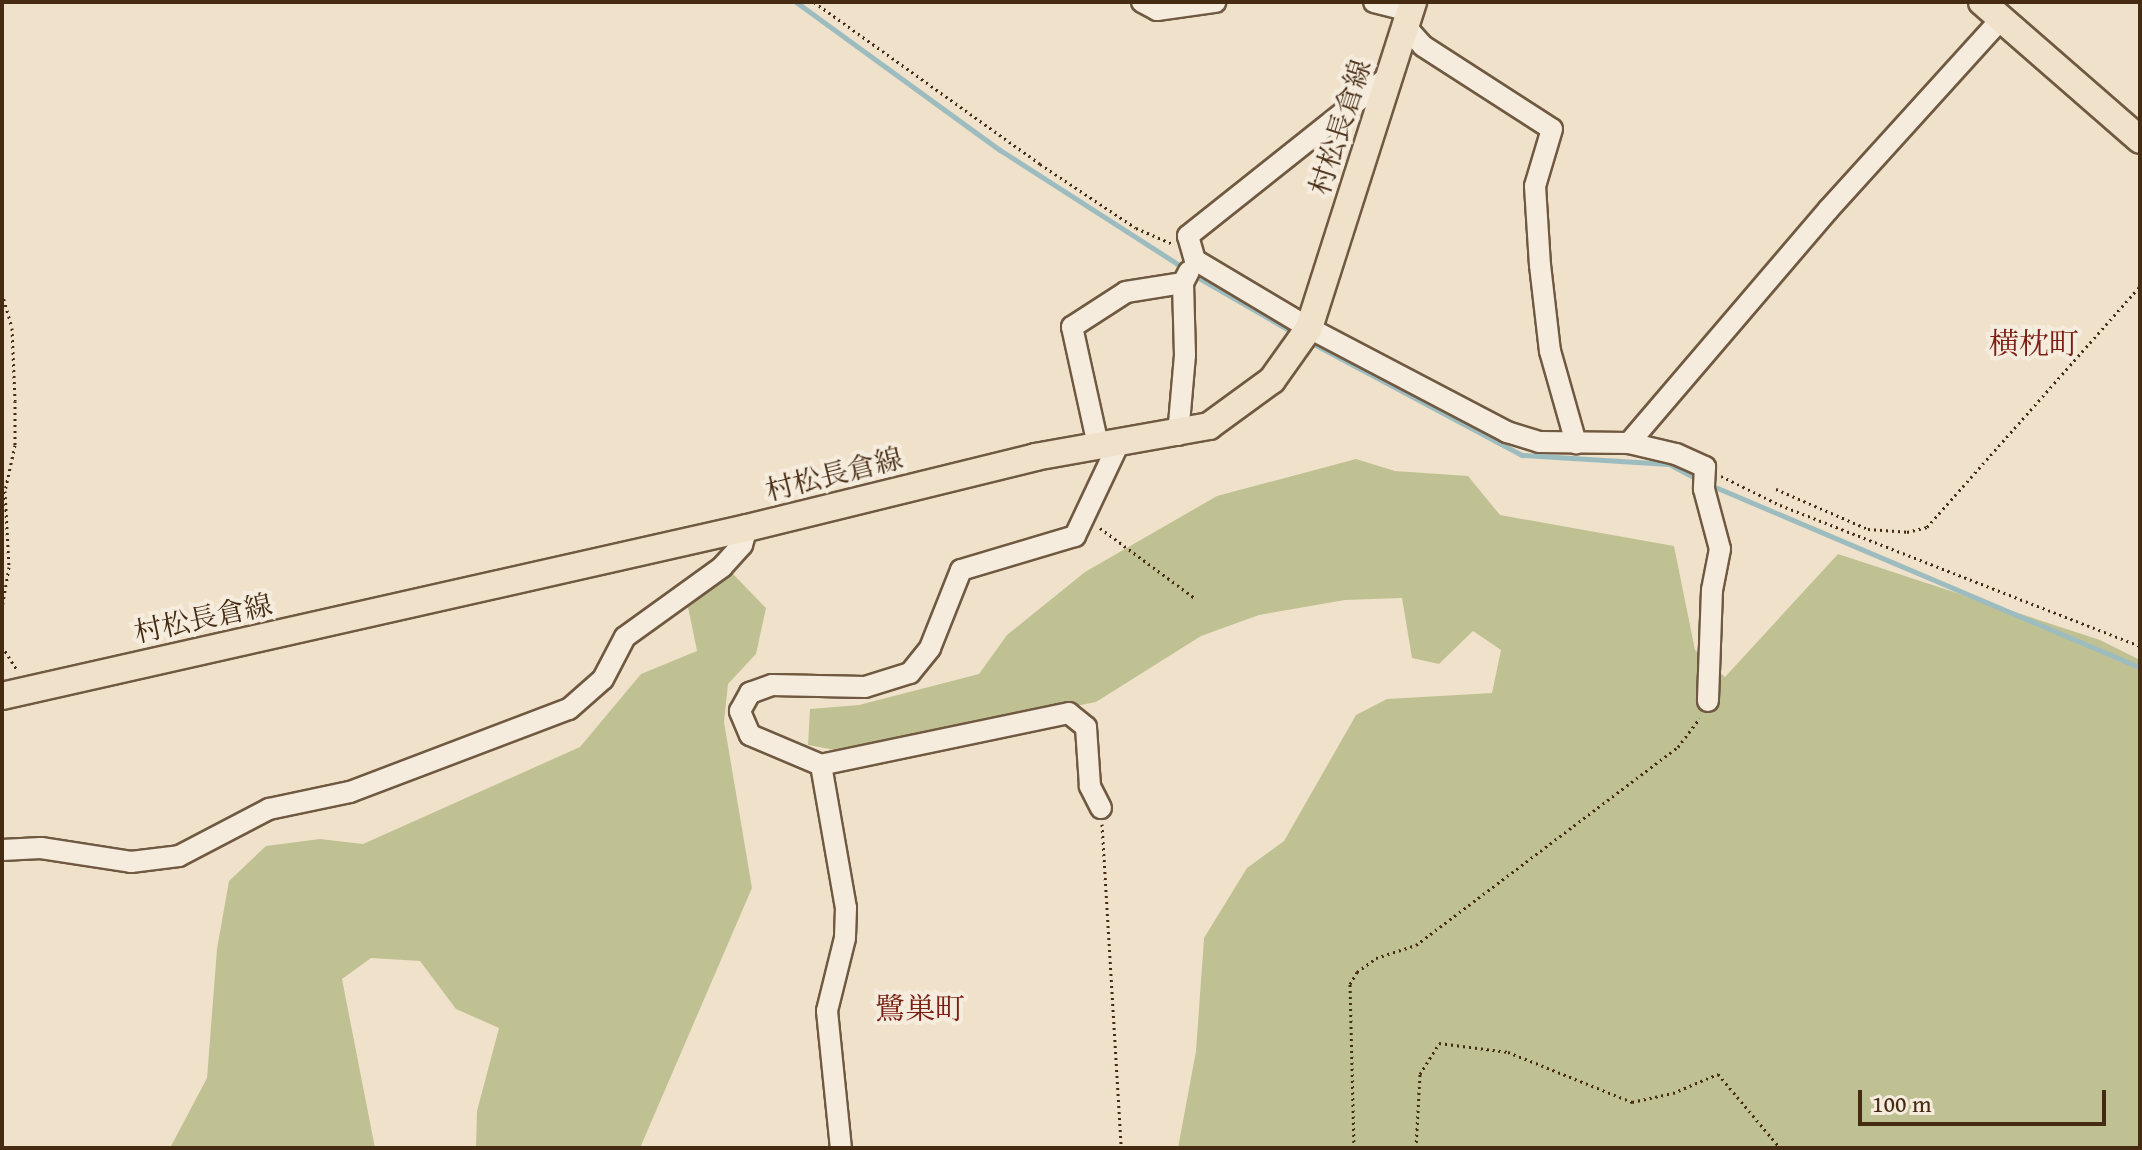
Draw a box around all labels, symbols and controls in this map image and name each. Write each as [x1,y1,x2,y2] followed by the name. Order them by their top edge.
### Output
[1302,55,1378,199] street label: 村松長倉線
[1989,325,2079,361] district label: 横枕町
[762,441,906,507] street label: 村松長倉線
[131,587,275,649] street label: 村松長倉線
[875,990,965,1026] district label: 鷺巣町
[1862,1074,2110,1124] scale bar
[1872,1086,1932,1121] text: 100 m

